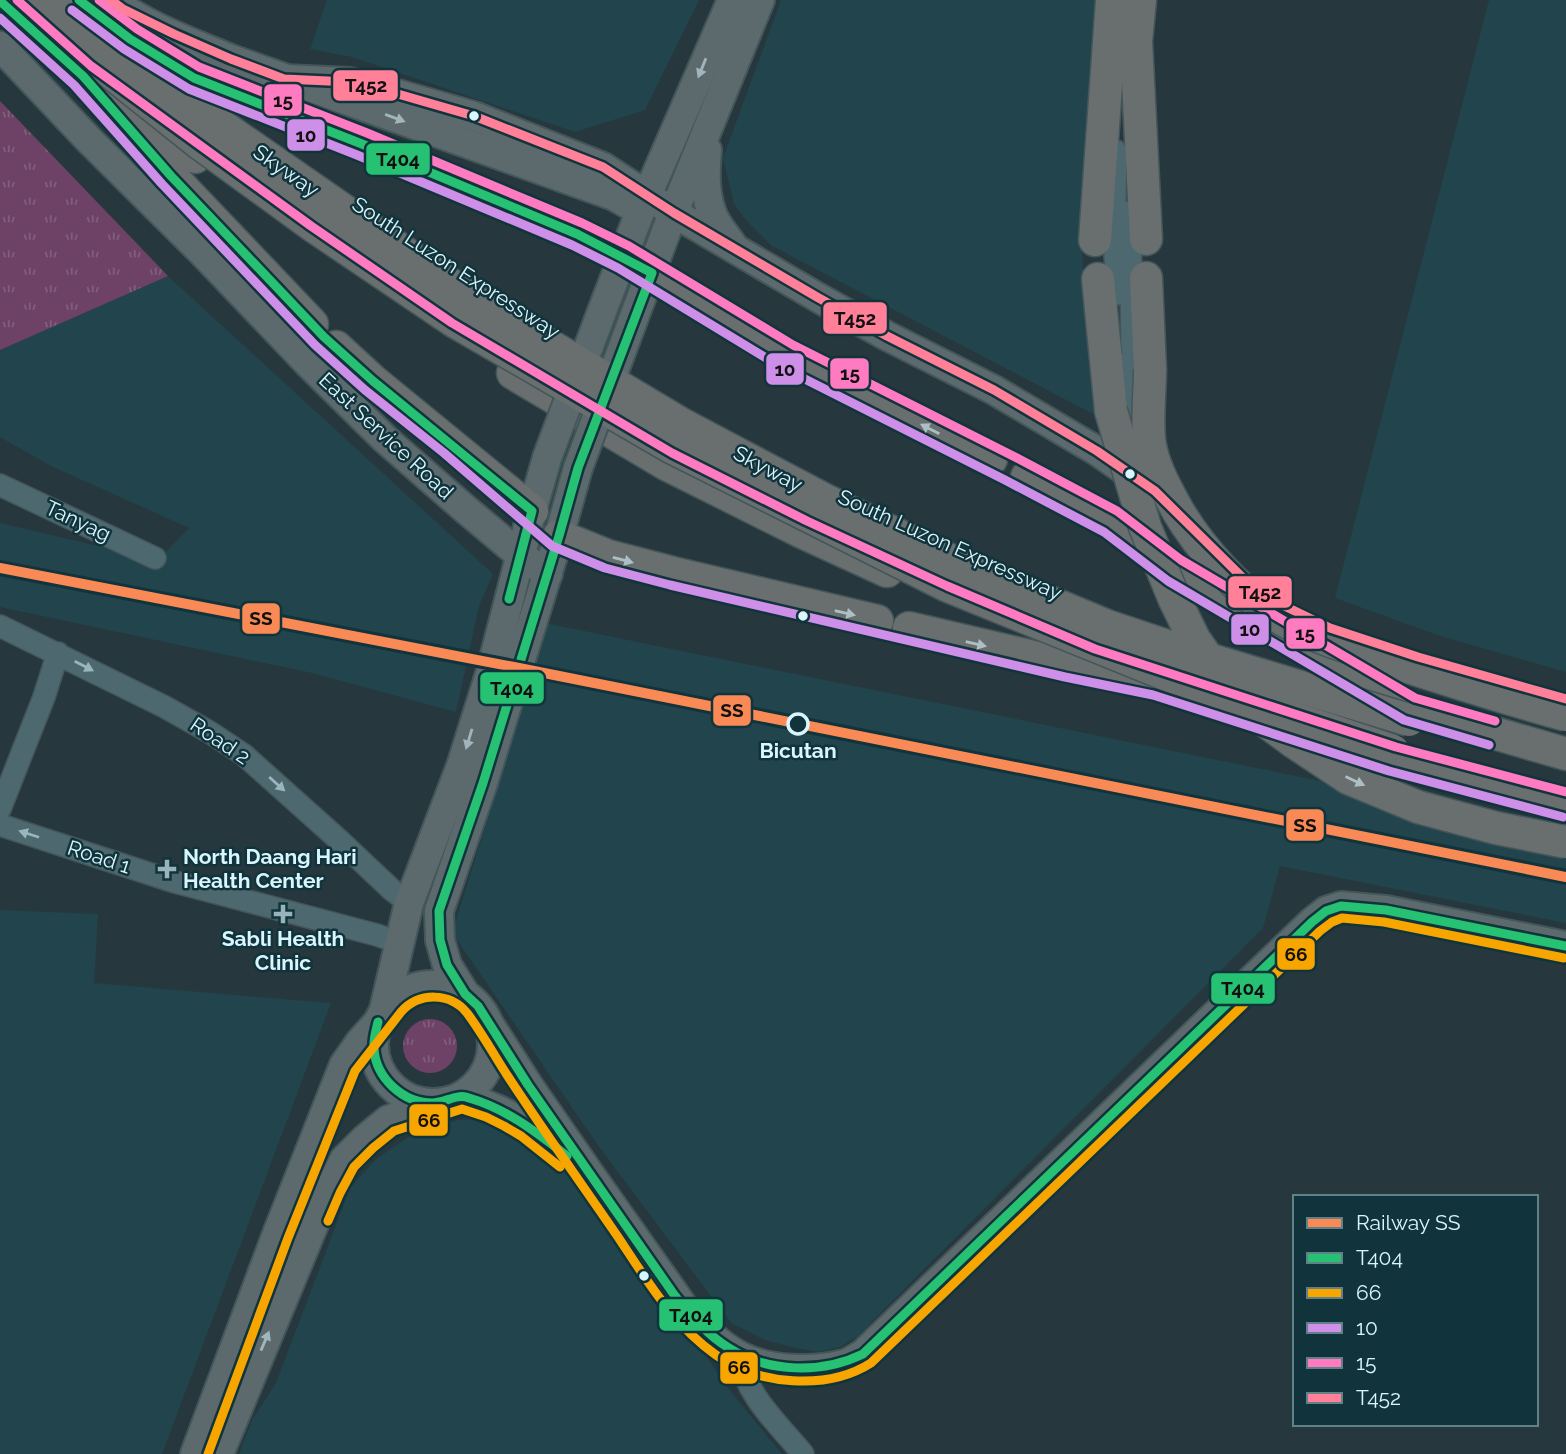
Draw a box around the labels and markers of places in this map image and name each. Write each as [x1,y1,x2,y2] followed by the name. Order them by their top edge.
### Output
[467,109,481,123] unlabelled marker
[1123,467,1137,481] unlabelled marker
[796,609,810,623] unlabelled marker
[787,713,809,735] marker: Bicutan
[759,738,837,763] place label: Bicutan
[183,844,357,893] place label: North Daang Hari Health Center
[157,859,177,879] marker: North Daang Hari Health Center
[273,904,293,924] marker: Sabli Health Clinic
[222,926,344,975] place label: Sabli Health Clinic
[637,1269,651,1283] unlabelled marker

